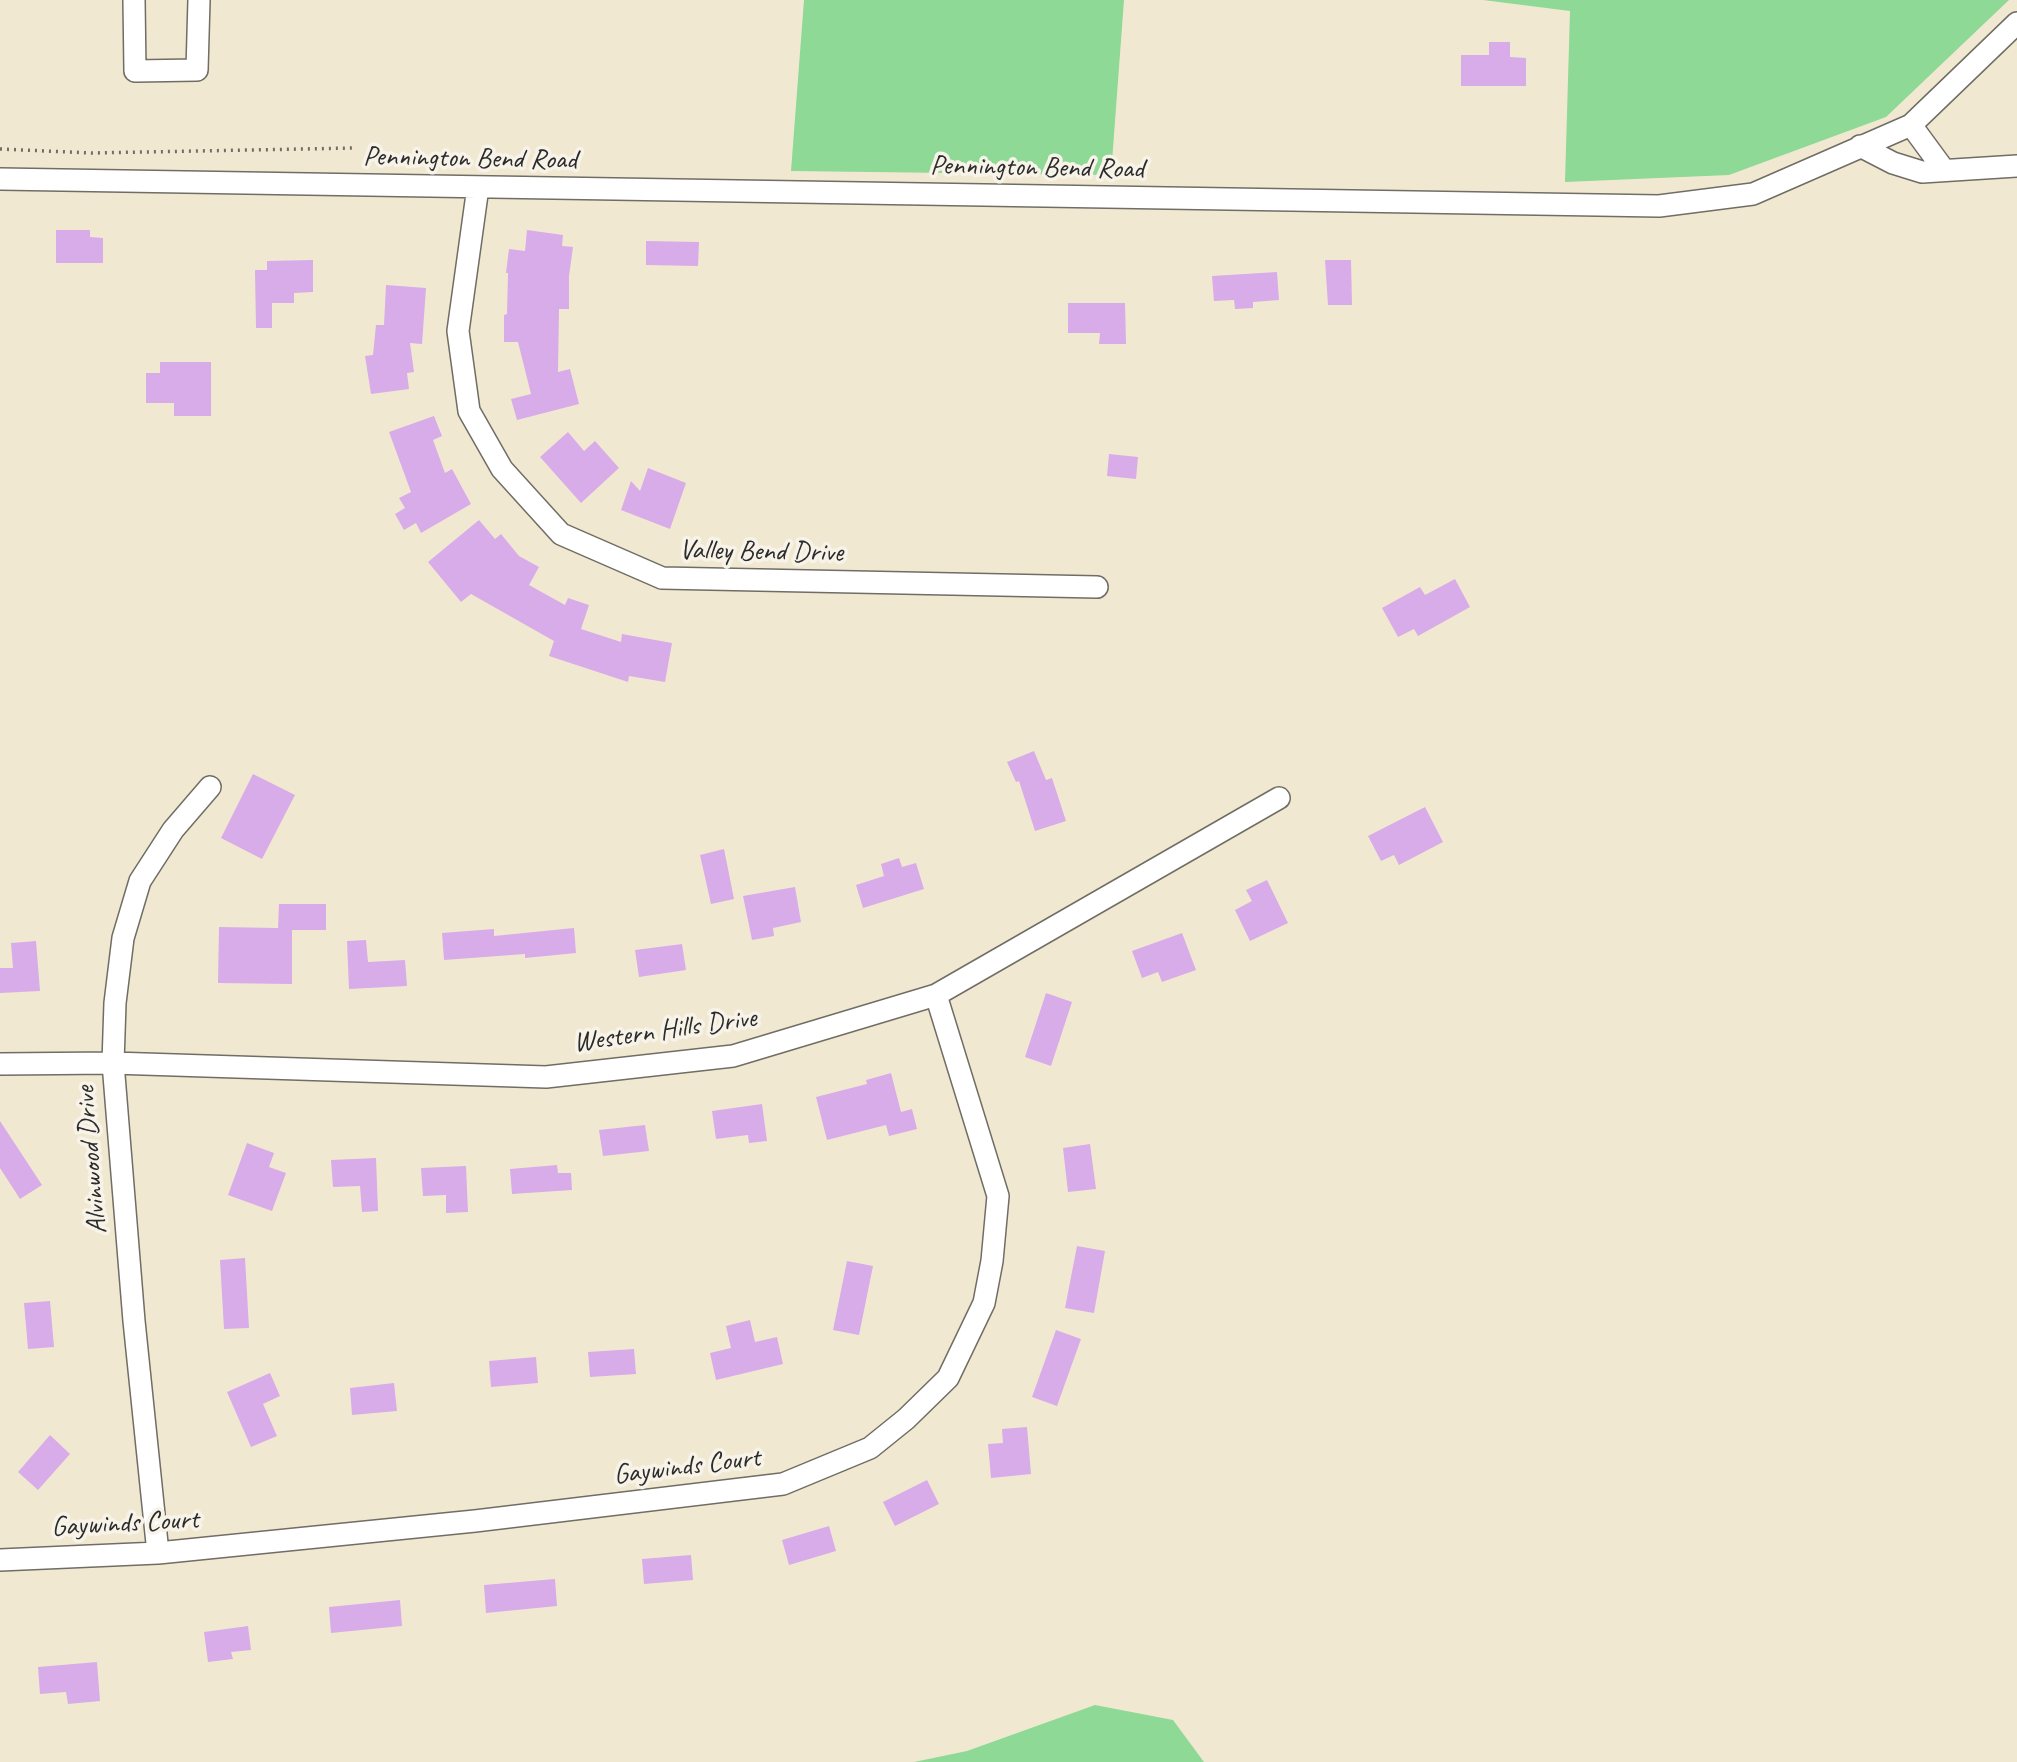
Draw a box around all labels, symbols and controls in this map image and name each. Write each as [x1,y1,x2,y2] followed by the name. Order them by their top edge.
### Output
[363,140,577,178] street label: Pennington Bend Road
[930,149,1144,187] street label: Pennington Bend Road
[679,534,843,570] street label: Valley Bend Drive
[571,1002,759,1060] street label: Western Hills Drive
[69,1085,115,1235] street label: Alvinwood Drive
[612,1441,762,1493] street label: Gaywinds Court
[51,1503,199,1545] street label: Gaywinds Court

